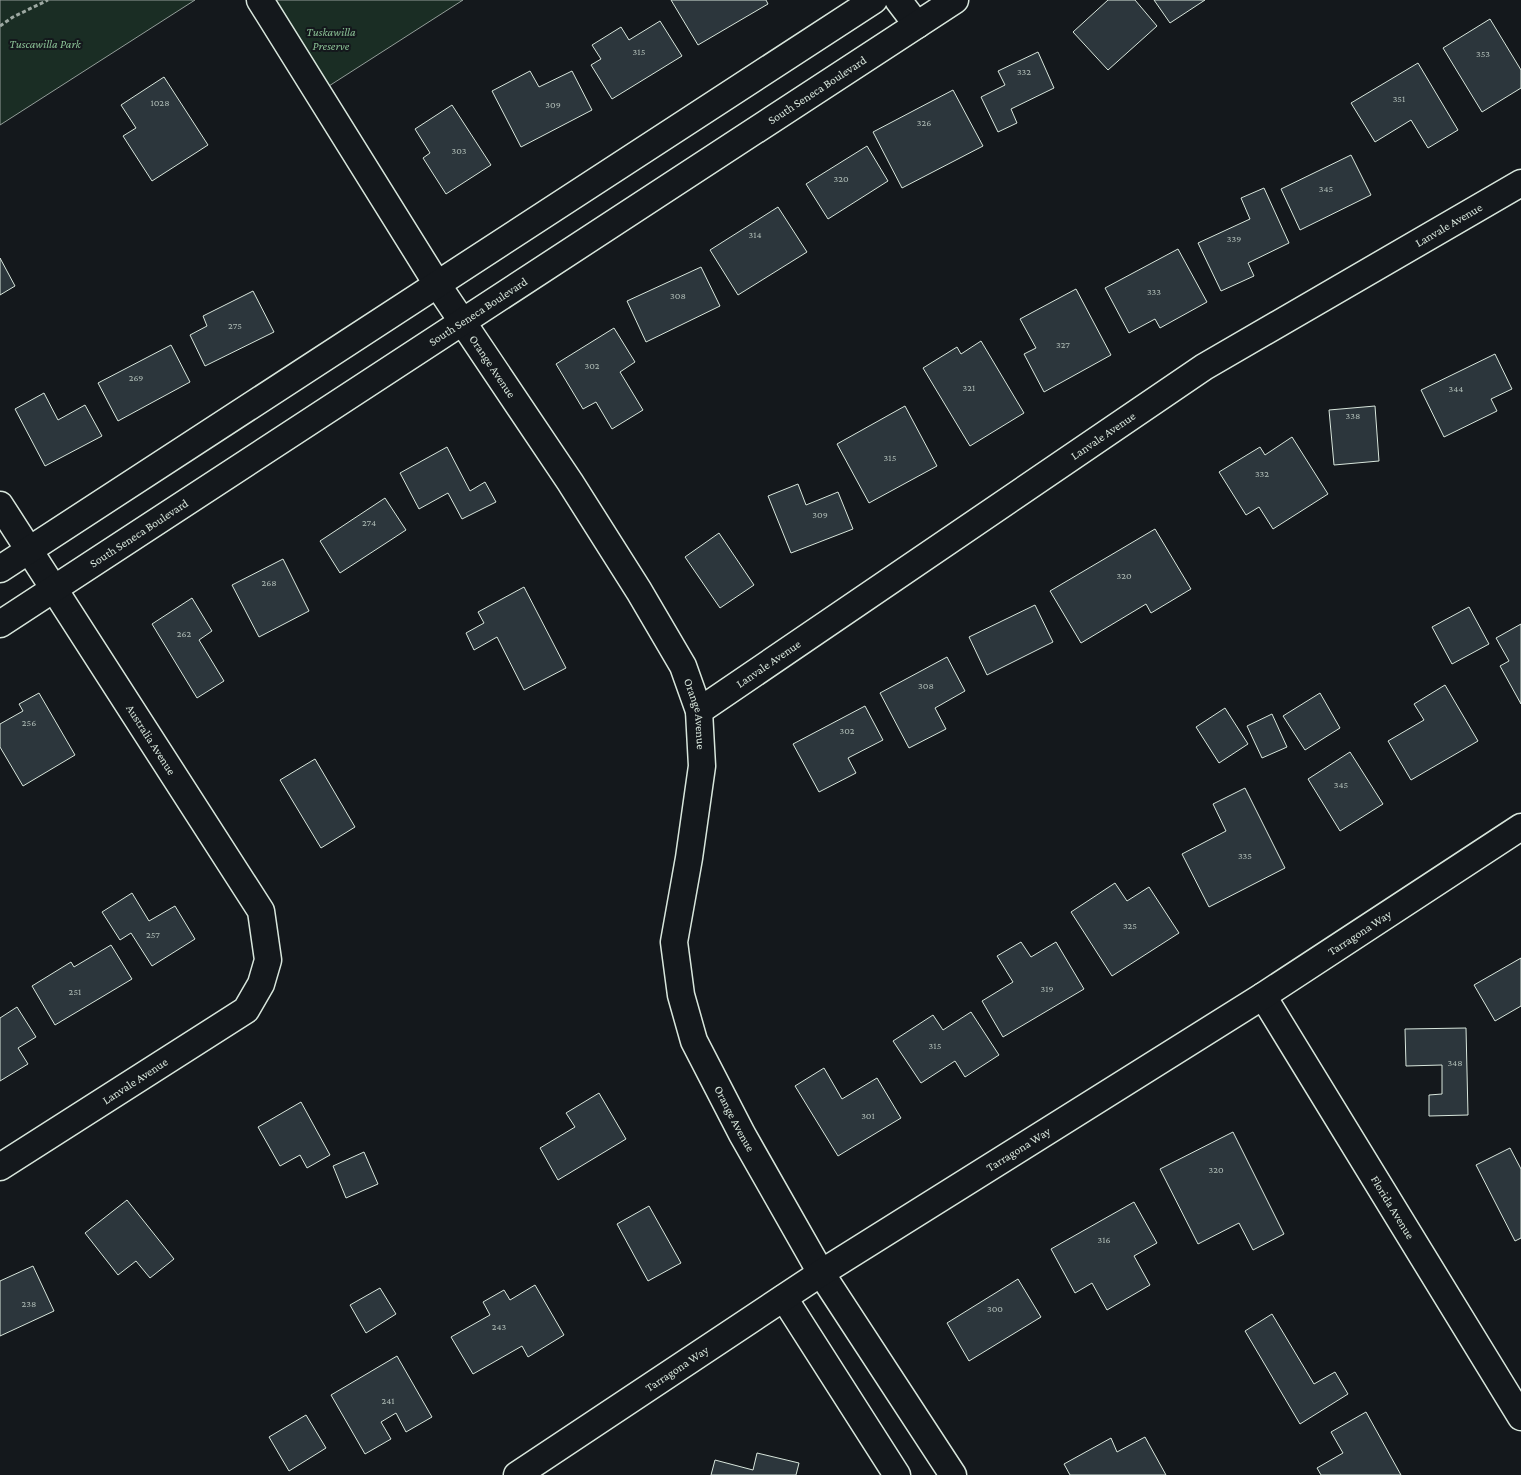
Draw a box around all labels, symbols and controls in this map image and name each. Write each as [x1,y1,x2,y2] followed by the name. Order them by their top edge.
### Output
[306,25,356,53] park label: Tuskawilla Preserve
[9,37,81,51] park label: Tuscawilla Park
[633,46,646,57] house number: 315
[1476,48,1490,59] house number: 353
[765,53,869,127] street label: South Seneca Boulevard
[1017,66,1031,77] house number: 332
[1393,93,1405,104] house number: 351
[150,97,170,108] house number: 1028
[545,99,561,110] house number: 309
[917,117,931,128] house number: 326
[451,145,467,156] house number: 303
[833,173,849,184] house number: 320
[1319,183,1334,194] house number: 345
[1413,200,1485,250] street label: Lanvale Avenue
[748,229,762,240] house number: 314
[1227,233,1241,244] house number: 339
[426,274,530,349] street label: South Seneca Boulevard
[1147,286,1161,297] house number: 333
[670,290,686,301] house number: 308
[228,320,242,331] house number: 275
[466,332,519,401] street label: Orange Avenue
[1056,339,1070,350] house number: 327
[584,360,600,371] house number: 302
[129,372,143,383] house number: 269
[963,382,975,393] house number: 321
[1449,383,1463,394] house number: 344
[1068,409,1138,463] street label: Lanvale Avenue
[1346,410,1360,421] house number: 338
[884,452,897,463] house number: 315
[1255,468,1269,479] house number: 332
[87,496,191,570] street label: South Seneca Boulevard
[812,509,828,520] house number: 309
[362,517,376,528] house number: 274
[1116,570,1132,581] house number: 320
[261,577,277,588] house number: 268
[177,628,191,639] house number: 262
[733,637,803,691] street label: Lanvale Avenue
[681,676,708,750] street label: Orange Avenue
[918,680,934,691] house number: 308
[123,702,179,777] street label: Australia Avenue
[22,717,36,728] house number: 256
[839,725,855,736] house number: 302
[1334,779,1349,790] house number: 345
[1238,850,1252,861] house number: 335
[1325,907,1394,959] street label: Tarragona Way
[1123,920,1137,931] house number: 325
[146,929,160,940] house number: 257
[1040,983,1054,994] house number: 319
[69,986,81,997] house number: 251
[929,1040,942,1051] house number: 315
[100,1055,170,1107] street label: Lanvale Avenue
[1447,1057,1463,1068] house number: 348
[711,1083,758,1154] street label: Orange Avenue
[861,1110,875,1121] house number: 301
[984,1124,1053,1175] street label: Tarragona Way
[1208,1164,1224,1175] house number: 320
[1368,1173,1417,1242] street label: Florida Avenue
[1097,1234,1111,1245] house number: 316
[22,1298,36,1309] house number: 238
[987,1303,1003,1314] house number: 300
[492,1321,507,1332] house number: 243
[643,1342,712,1395] street label: Tarragona Way
[381,1395,395,1406] house number: 241

